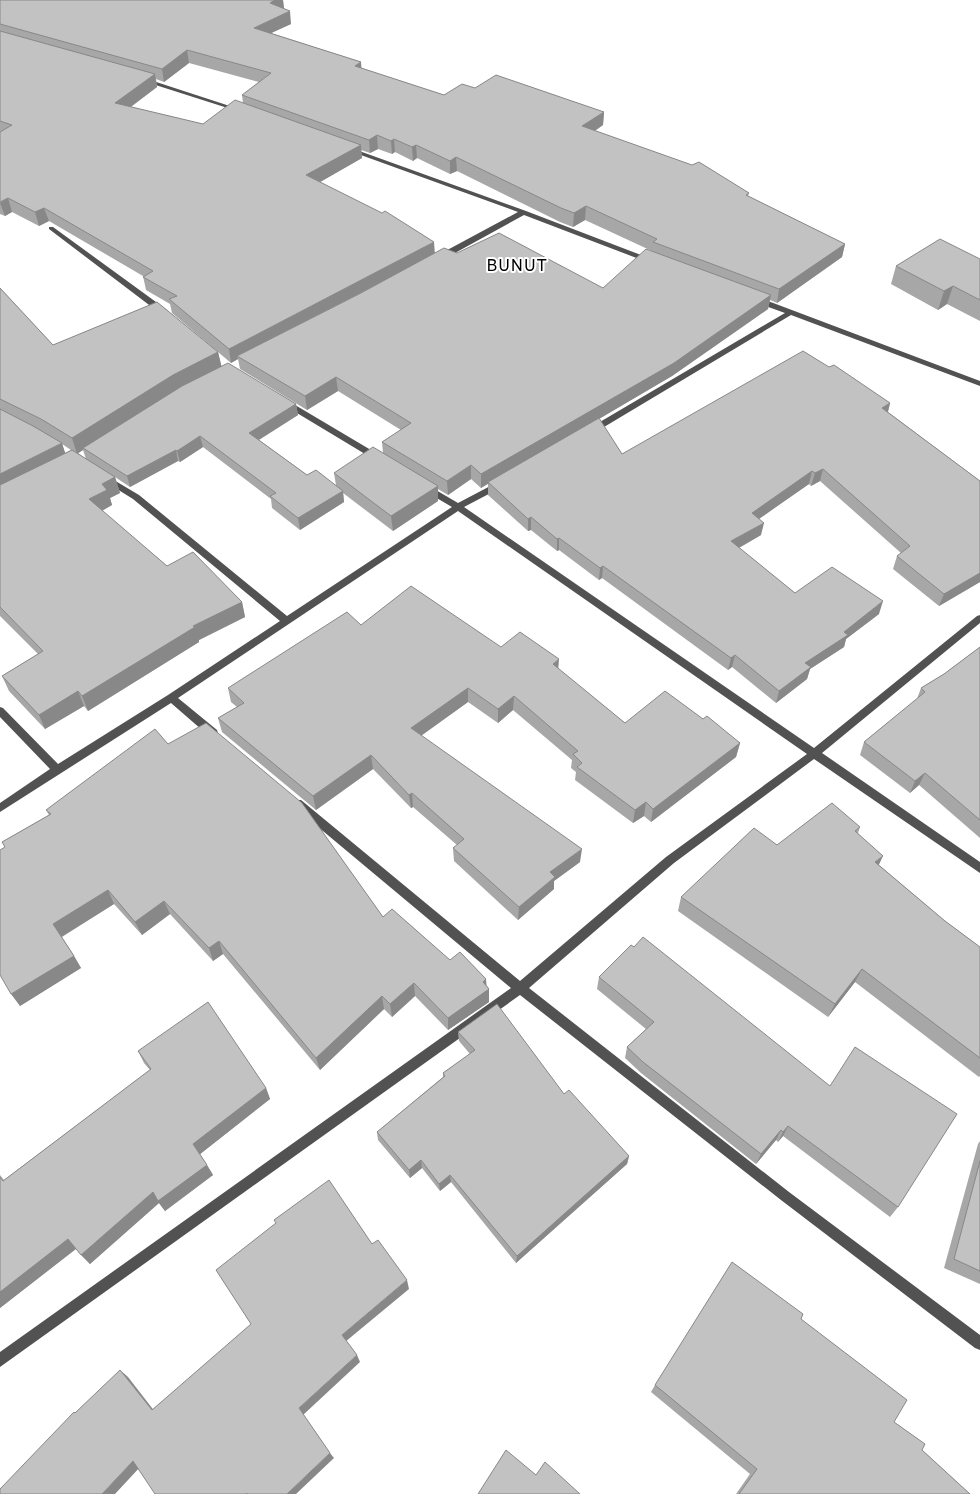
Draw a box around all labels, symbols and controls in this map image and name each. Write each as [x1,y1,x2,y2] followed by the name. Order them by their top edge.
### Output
[486,255,548,275] district label: BUNUT

